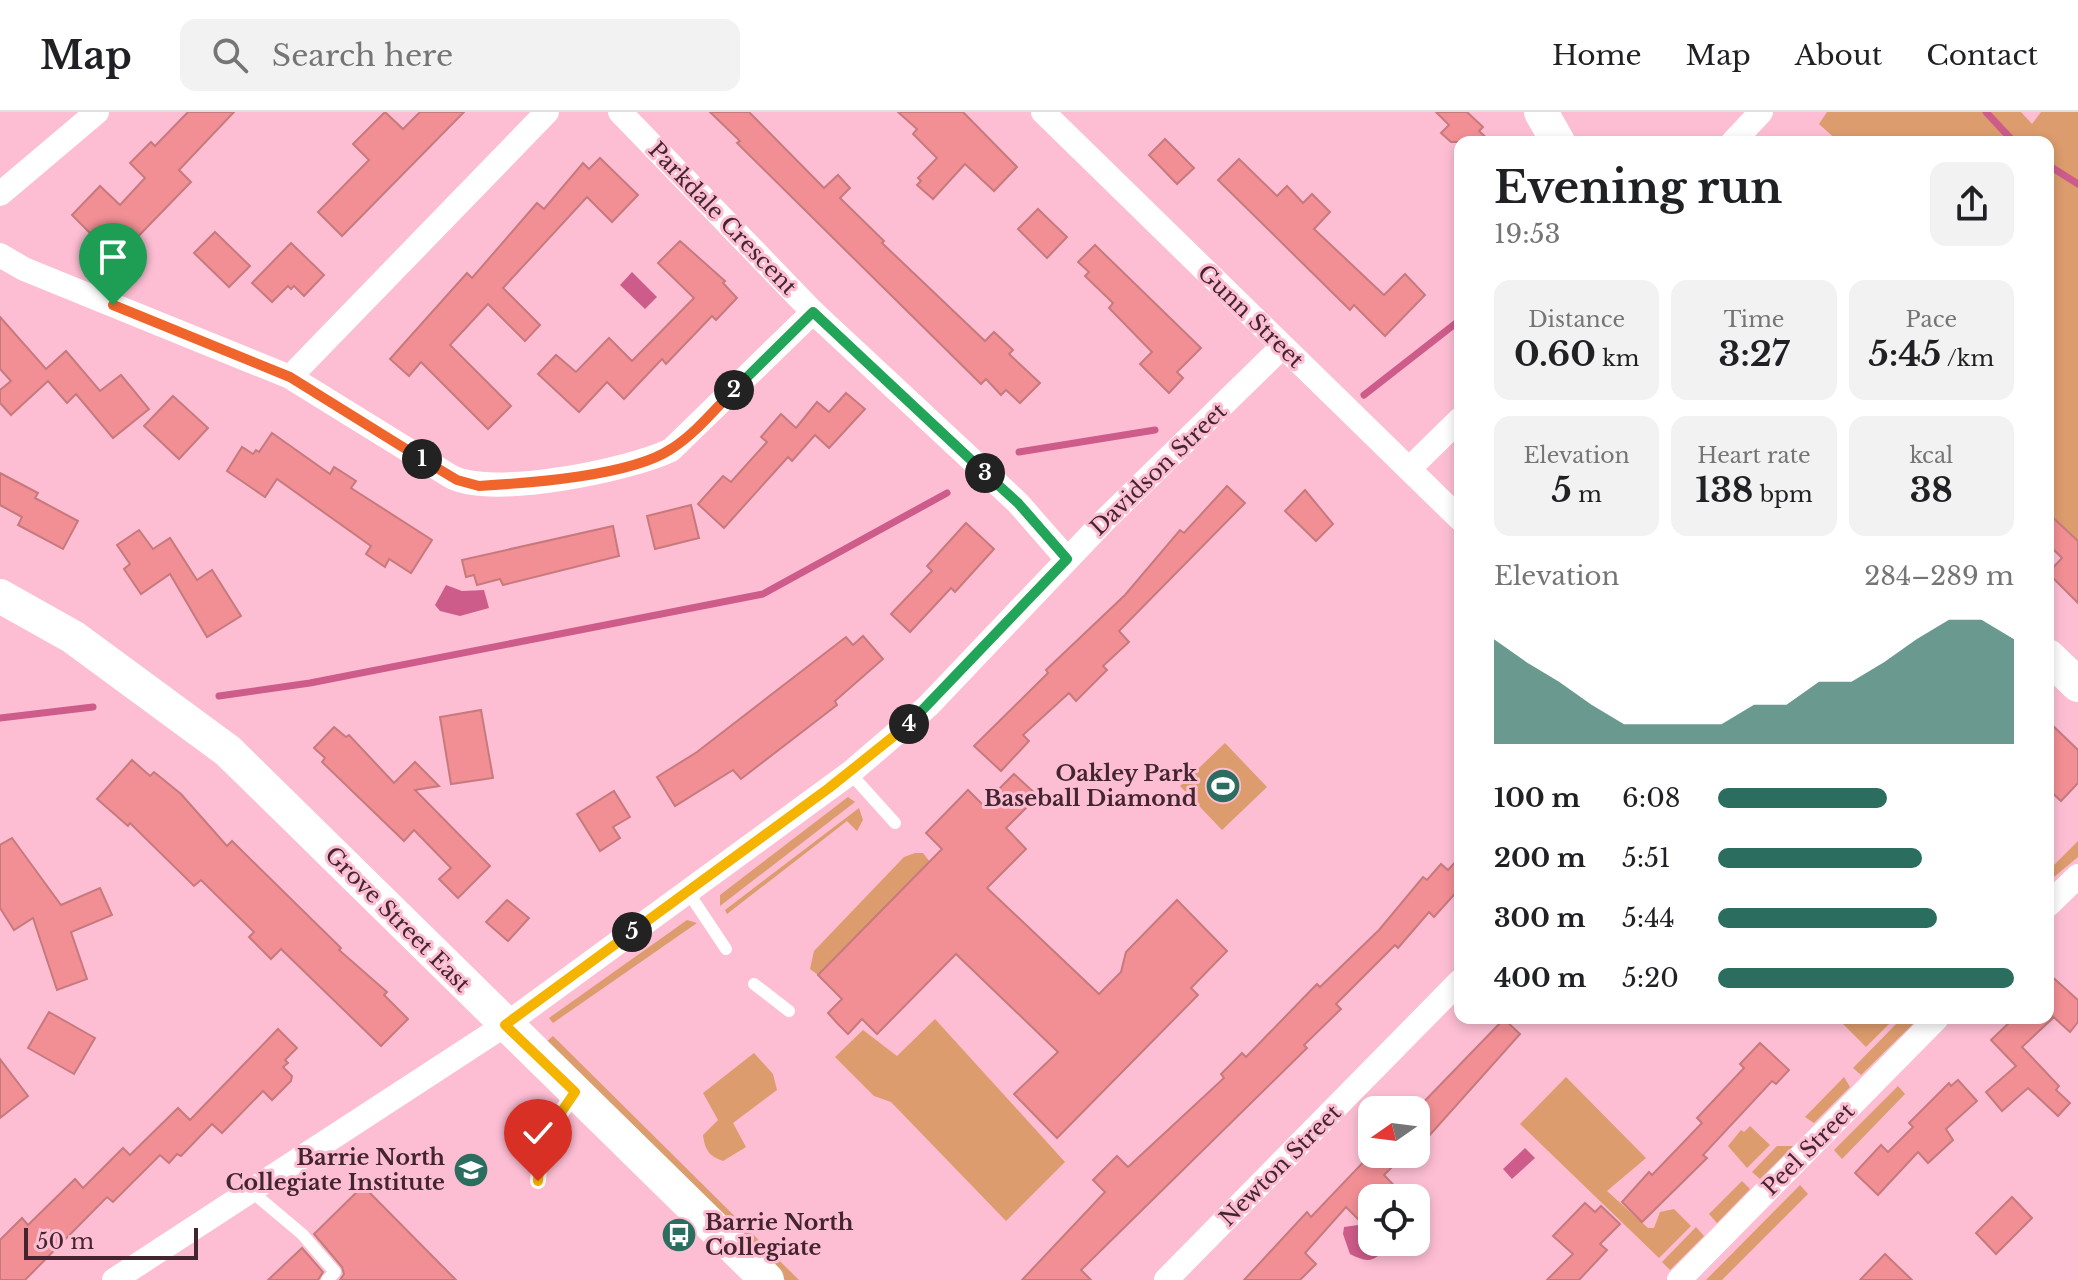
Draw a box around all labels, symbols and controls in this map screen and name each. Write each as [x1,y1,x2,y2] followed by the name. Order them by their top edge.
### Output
[180,19,740,91] search box
[40,32,132,79] text: Map
[208,33,252,77] icon: search
[272,37,453,74] text: Search here
[1552,38,1642,73] text: Home
[1686,38,1751,73] text: Map
[1795,38,1882,73] text: About
[1926,38,2038,73] text: Contact
[643,136,803,301] street label: Parkdale Crescent
[1494,160,1782,215] text: Evening run
[1930,162,2014,246] button: share
[1494,218,1561,250] text: 19:53
[79,223,147,305] pin
[91,235,135,279] icon: arrive
[1192,259,1310,374] street label: Gunn Street
[1528,306,1625,333] text: Distance
[1724,306,1784,333] text: Time
[1906,306,1957,333] text: Pace
[1514,333,1596,375] text: 0.60
[1718,333,1789,375] text: 3:27
[1869,333,1941,375] text: 5:45
[1596,345,1639,372] text: km
[1941,345,1994,372] text: /km
[714,370,754,410] pin: 2
[727,376,741,403] text: 2
[1085,397,1233,541] street label: Davidson Street
[402,439,442,479] pin: 1
[1524,442,1630,469] text: Elevation
[1697,442,1811,469] text: Heart rate
[1909,442,1953,469] text: kcal
[417,445,427,472] text: 1
[965,453,1005,493] pin: 3
[978,459,992,486] text: 3
[1552,469,1572,511] text: 5
[1695,469,1753,511] text: 138
[1910,469,1953,511] text: 38
[1572,481,1602,508] text: m
[1753,481,1813,508] text: bpm
[1494,560,1620,592] text: Elevation
[1864,560,2014,592] text: 284–289 m
[889,704,929,744] pin: 4
[902,710,916,737] text: 4
[984,760,1197,812] place label: Oakley Park Baseball Diamond
[1204,767,1242,805] sports icon: Oakley Park Baseball Diamond
[1494,782,1580,814] text: 100 m
[1622,782,1680,814] text: 6:08
[319,841,476,998] street label: Grove Street East
[1494,842,1586,874] text: 200 m
[1622,842,1671,874] text: 5:51
[1494,902,1586,934] text: 300 m
[1622,902,1675,934] text: 5:44
[612,912,652,952] pin: 5
[625,918,639,945] text: 5
[1494,962,1586,994] text: 400 m
[1622,962,1679,994] text: 5:20
[1358,1096,1430,1168] north arrow
[1358,1096,1430,1256] map controls
[1757,1097,1861,1201] street label: Peel Street
[504,1099,572,1181] pin
[1214,1099,1347,1232] street label: Newton Street
[516,1111,560,1155] icon: check
[225,1144,445,1196] place label: Barrie North Collegiate Institute
[452,1151,490,1189] school or university icon: Barrie North Collegiate Institute
[1358,1184,1430,1256] button: locate
[705,1209,854,1261] place label: Barrie North Collegiate
[660,1216,698,1254] bus stop icon: Barrie North Collegiate
[24,1224,198,1260] scale bar
[36,1228,94,1255] text: 50 m

